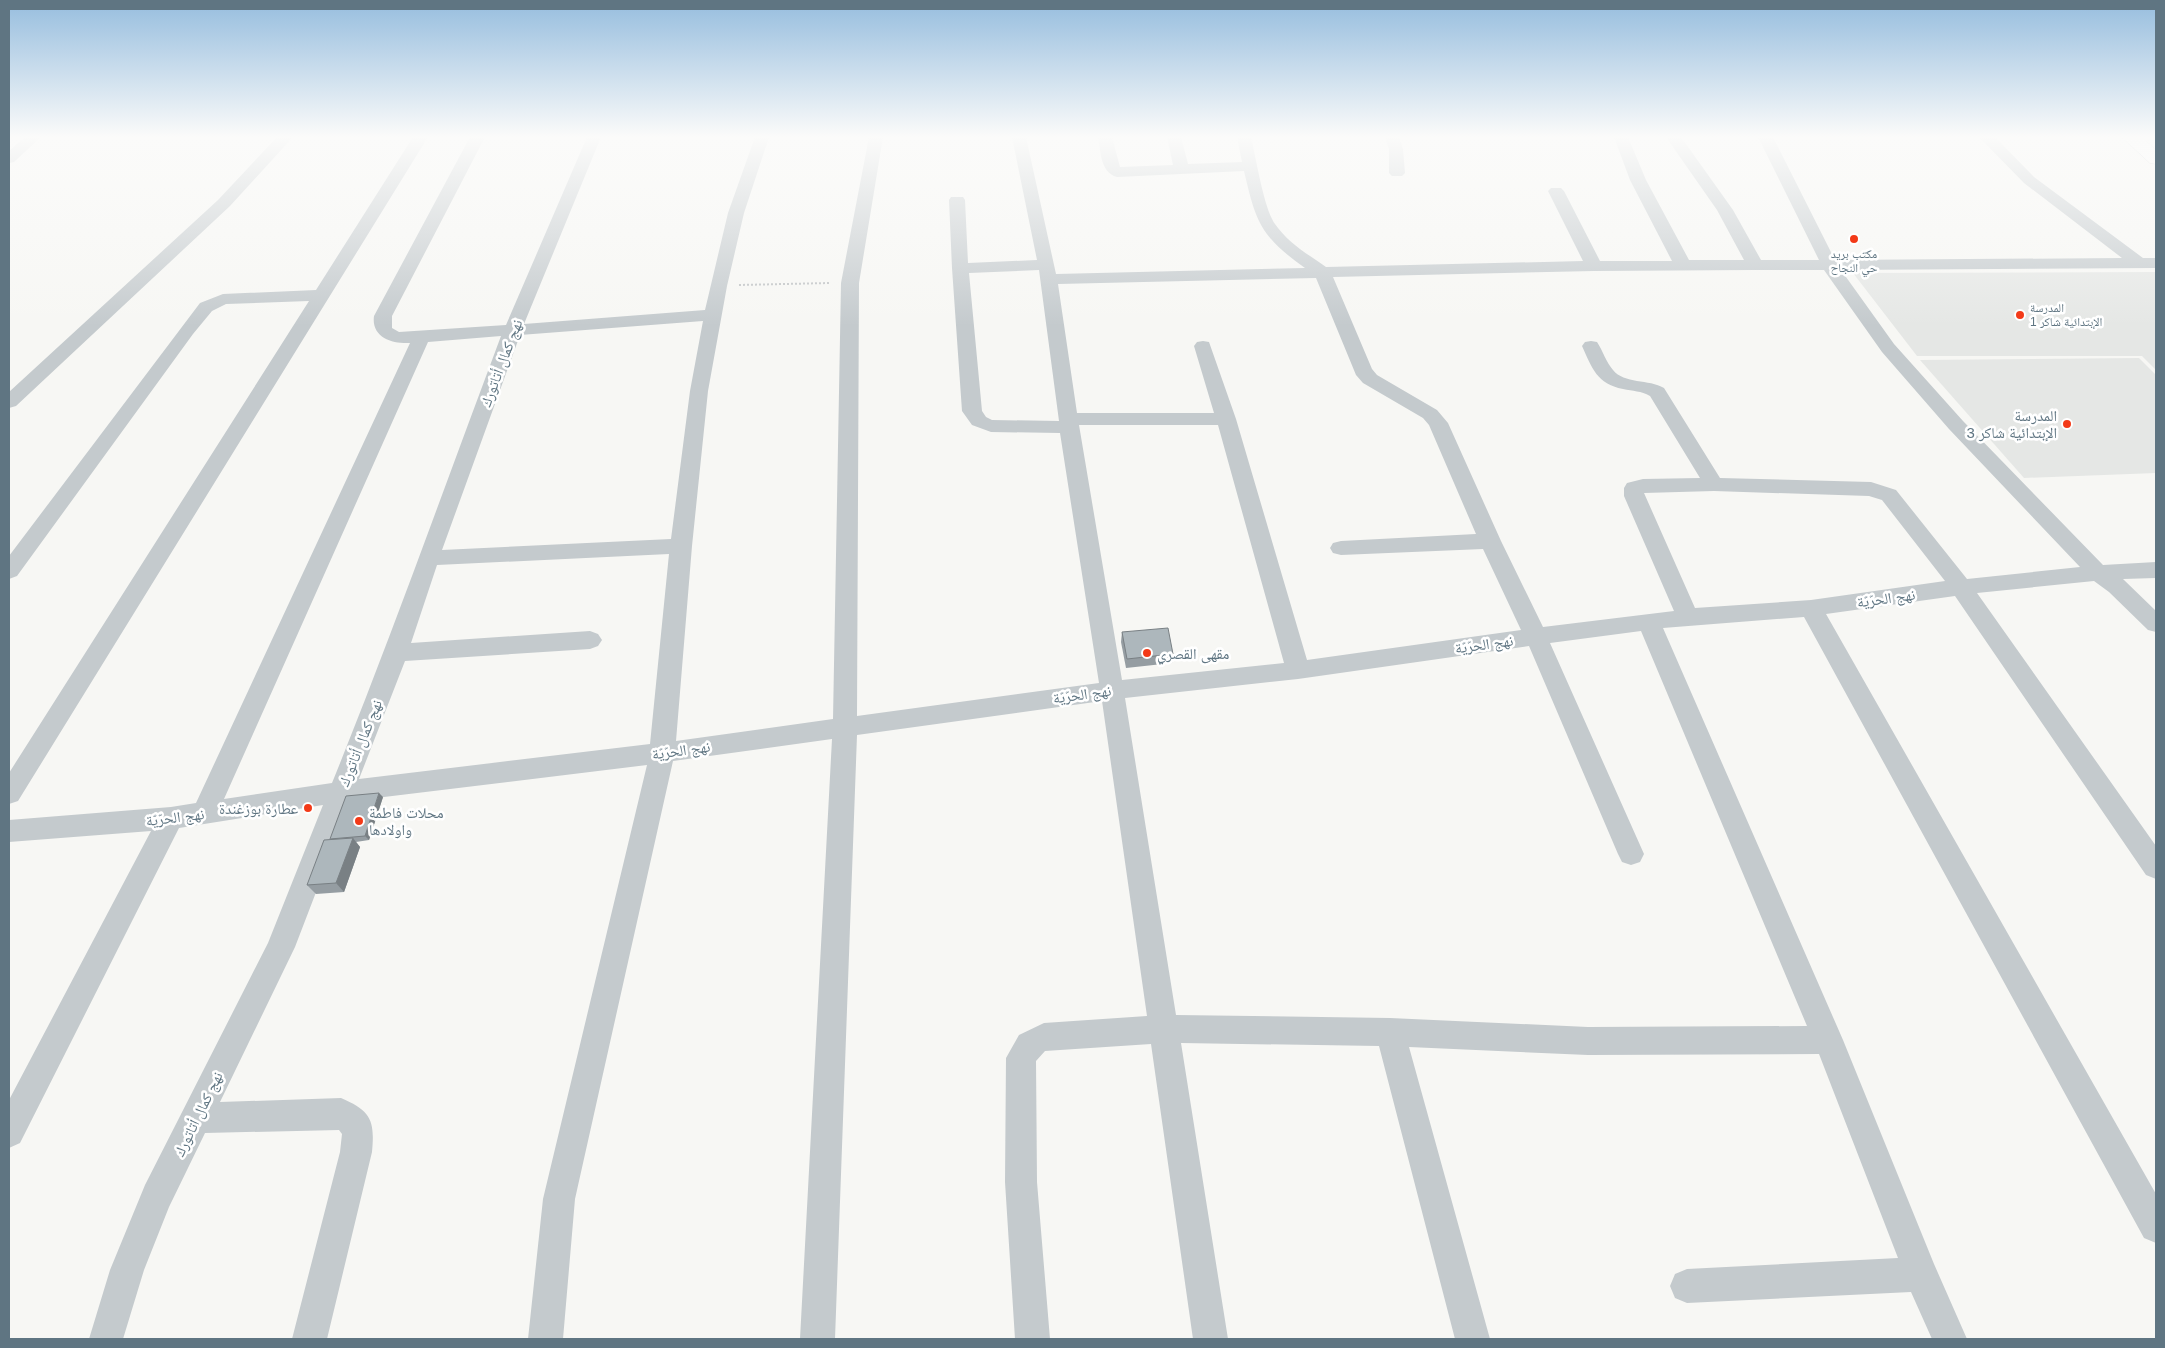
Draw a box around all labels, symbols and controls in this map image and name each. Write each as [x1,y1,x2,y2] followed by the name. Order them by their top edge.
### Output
[1848,233,1860,245] marker: مكتب بريد حي النجاح
[1831,247,1878,278] place label: مكتب بريد حي النجاح
[2030,301,2103,329] place label: المدرسة الإبتدائية شاكر 1
[2014,309,2026,321] marker: المدرسة الإبتدائية شاكر 1
[477,317,527,410] street label: نهج كمال أتاتورك
[1967,407,2057,442] place label: المدرسة الإبتدائية شاكر 3
[2061,418,2073,430] marker: المدرسة الإبتدائية شاكر 3
[1856,585,1917,612] street label: نهج الحرّيّة
[1454,631,1515,658] street label: نهج الحرّيّة
[1157,645,1230,665] place label: مقهى القصري
[1141,647,1153,659] marker: مقهى القصري
[1052,681,1113,708] street label: نهج الحرّيّة
[335,697,387,790] street label: نهج كمال أتاتورك
[651,737,712,764] street label: نهج الحرّيّة
[219,800,298,818] place label: عطارة بوزغندة
[302,802,314,814] marker: عطارة بوزغندة
[369,804,444,839] place label: محلات فاطمة واولادها
[145,805,205,831] street label: نهج الحرّيّة
[353,815,365,827] marker: محلات فاطمة واولادها
[170,1069,228,1160] street label: نهج كمال أتاتورك

